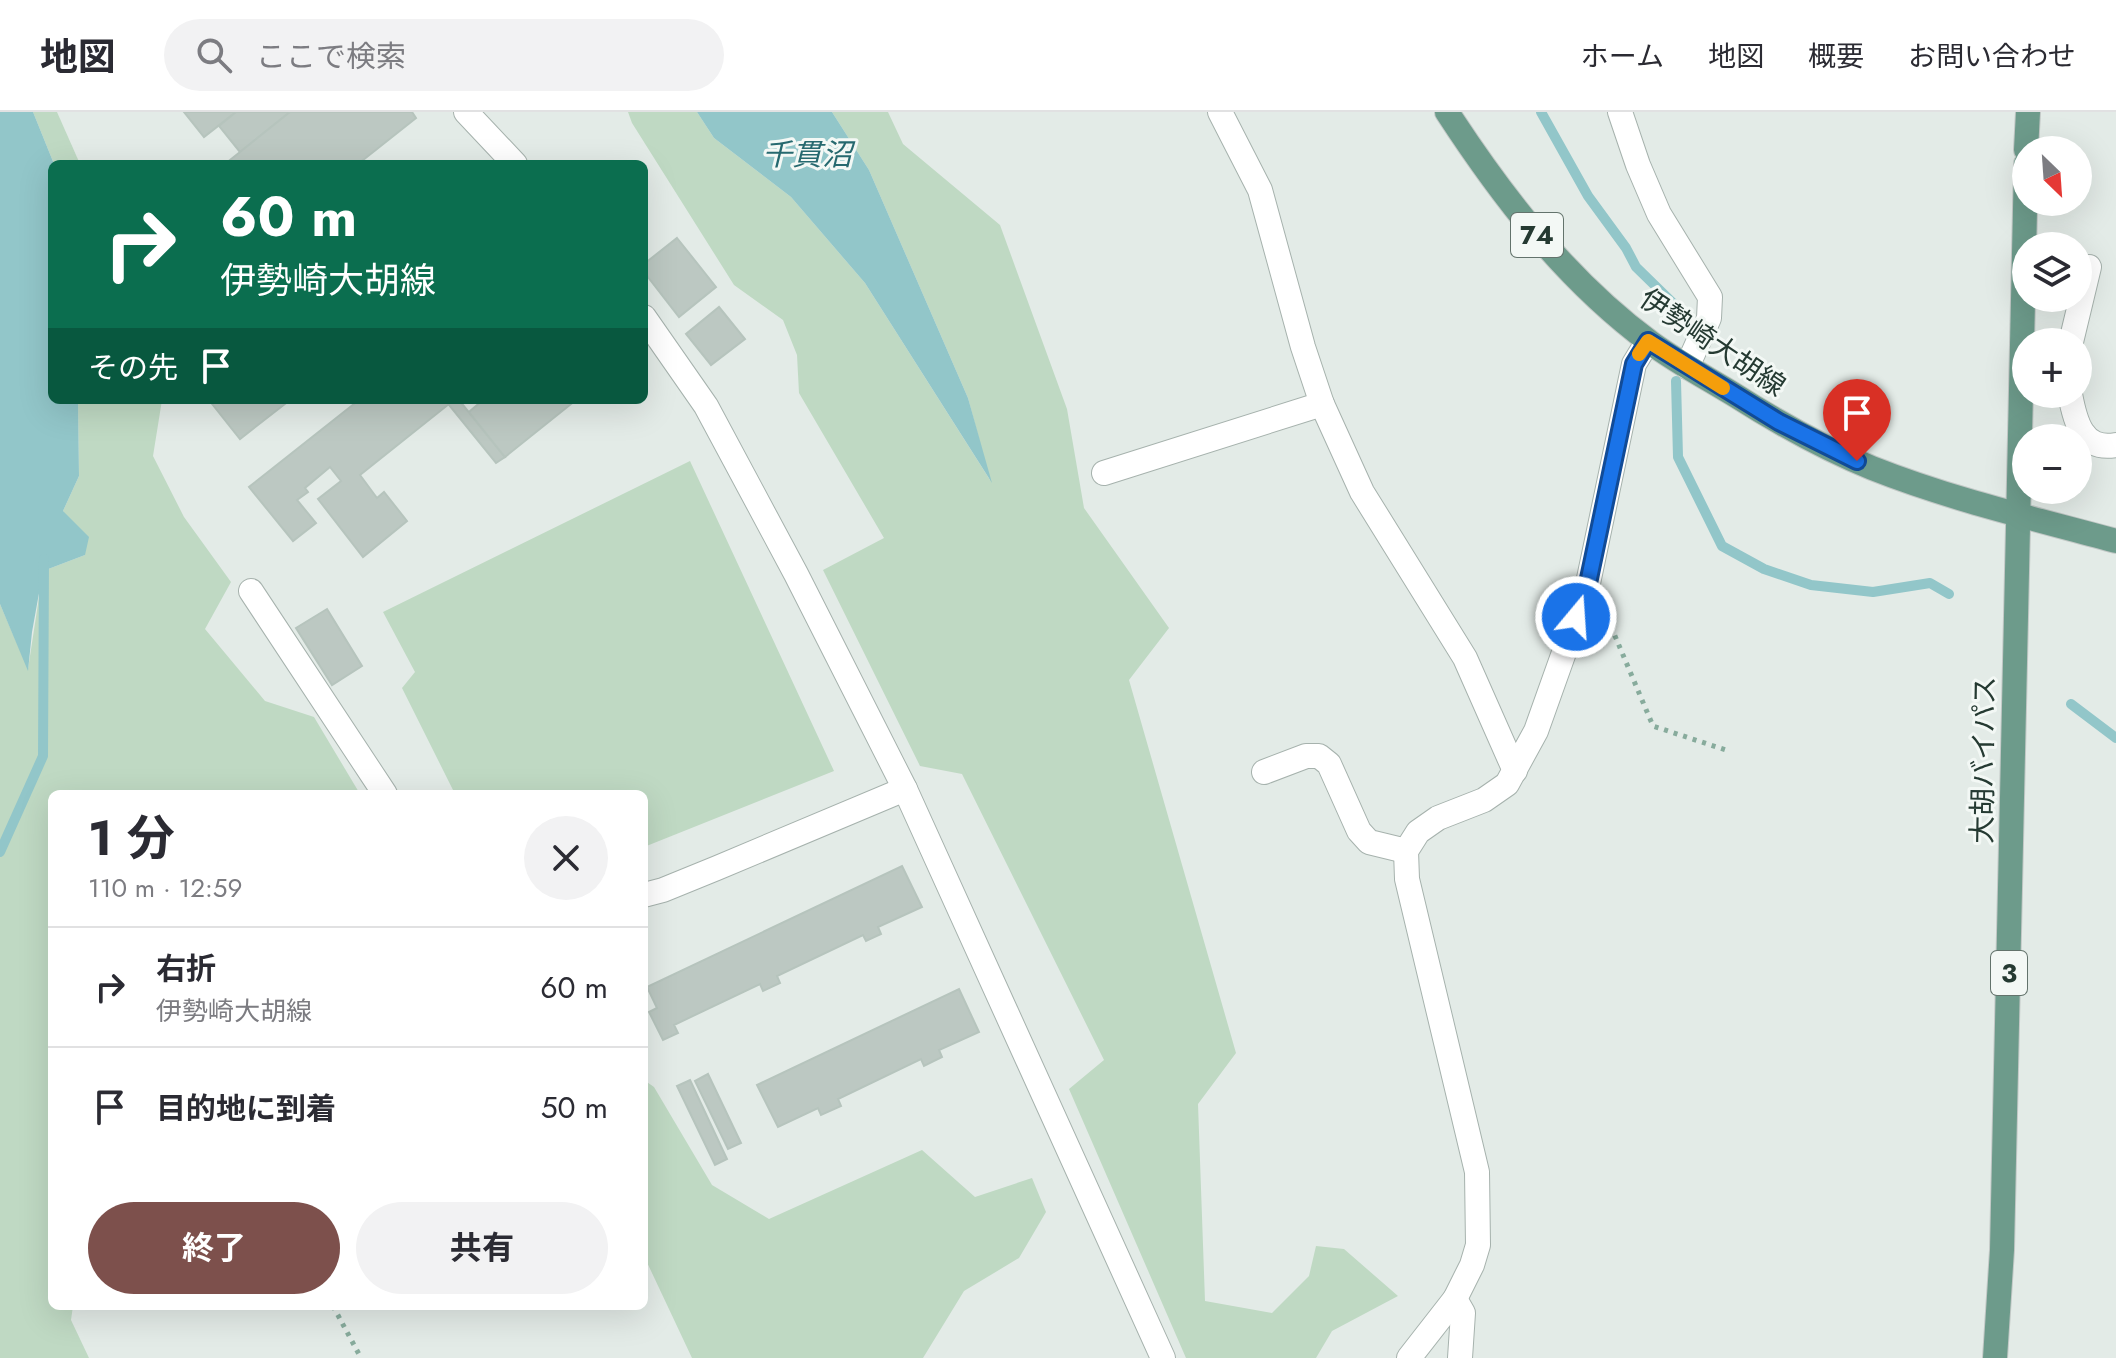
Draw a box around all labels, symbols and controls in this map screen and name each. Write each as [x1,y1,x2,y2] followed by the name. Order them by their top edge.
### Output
[164,19,724,91] search box
[40,29,116,84] text: 地図
[192,33,236,77] icon: search
[256,35,406,78] text: ここで検索
[1581,36,1664,77] text: ホーム
[1708,36,1764,77] text: 地図
[1808,36,1864,77] text: 概要
[1908,36,2076,77] text: お問い合わせ
[762,133,856,176] water label: 千貫沼
[2012,136,2092,216] north arrow
[2012,136,2092,504] map controls
[220,176,357,257] text: 60 m
[88,192,192,296] icon: right
[1511,213,1563,257] road number: 74
[2012,232,2092,312] button: layers
[220,254,436,306] text: 伊勢崎大胡線
[1632,278,1794,406] street label: 伊勢崎大胡線
[2012,328,2092,408] button: +
[194,344,238,388] icon: arrive
[88,346,178,389] text: その先
[1823,379,1891,461] pin
[1835,391,1879,435] icon: arrive
[2012,424,2092,504] button: −
[1534,575,1618,659] position arrow
[1962,676,2005,844] street label: 大胡バイパス
[88,804,175,873] text: 1 分
[524,816,608,900] button: close
[88,869,242,907] text: 110 m · 12:59
[156,947,216,990] text: 右折
[1991,951,2027,995] road number: 3
[88,965,132,1009] icon: right
[540,966,608,1009] text: 60 m
[156,992,312,1030] text: 伊勢崎大胡線
[88,1085,132,1129] icon: arrive
[541,1086,608,1129] text: 50 m
[156,1087,336,1130] text: 目的地に到着
[88,1202,340,1294] button: 終了
[356,1202,608,1294] button: 共有

